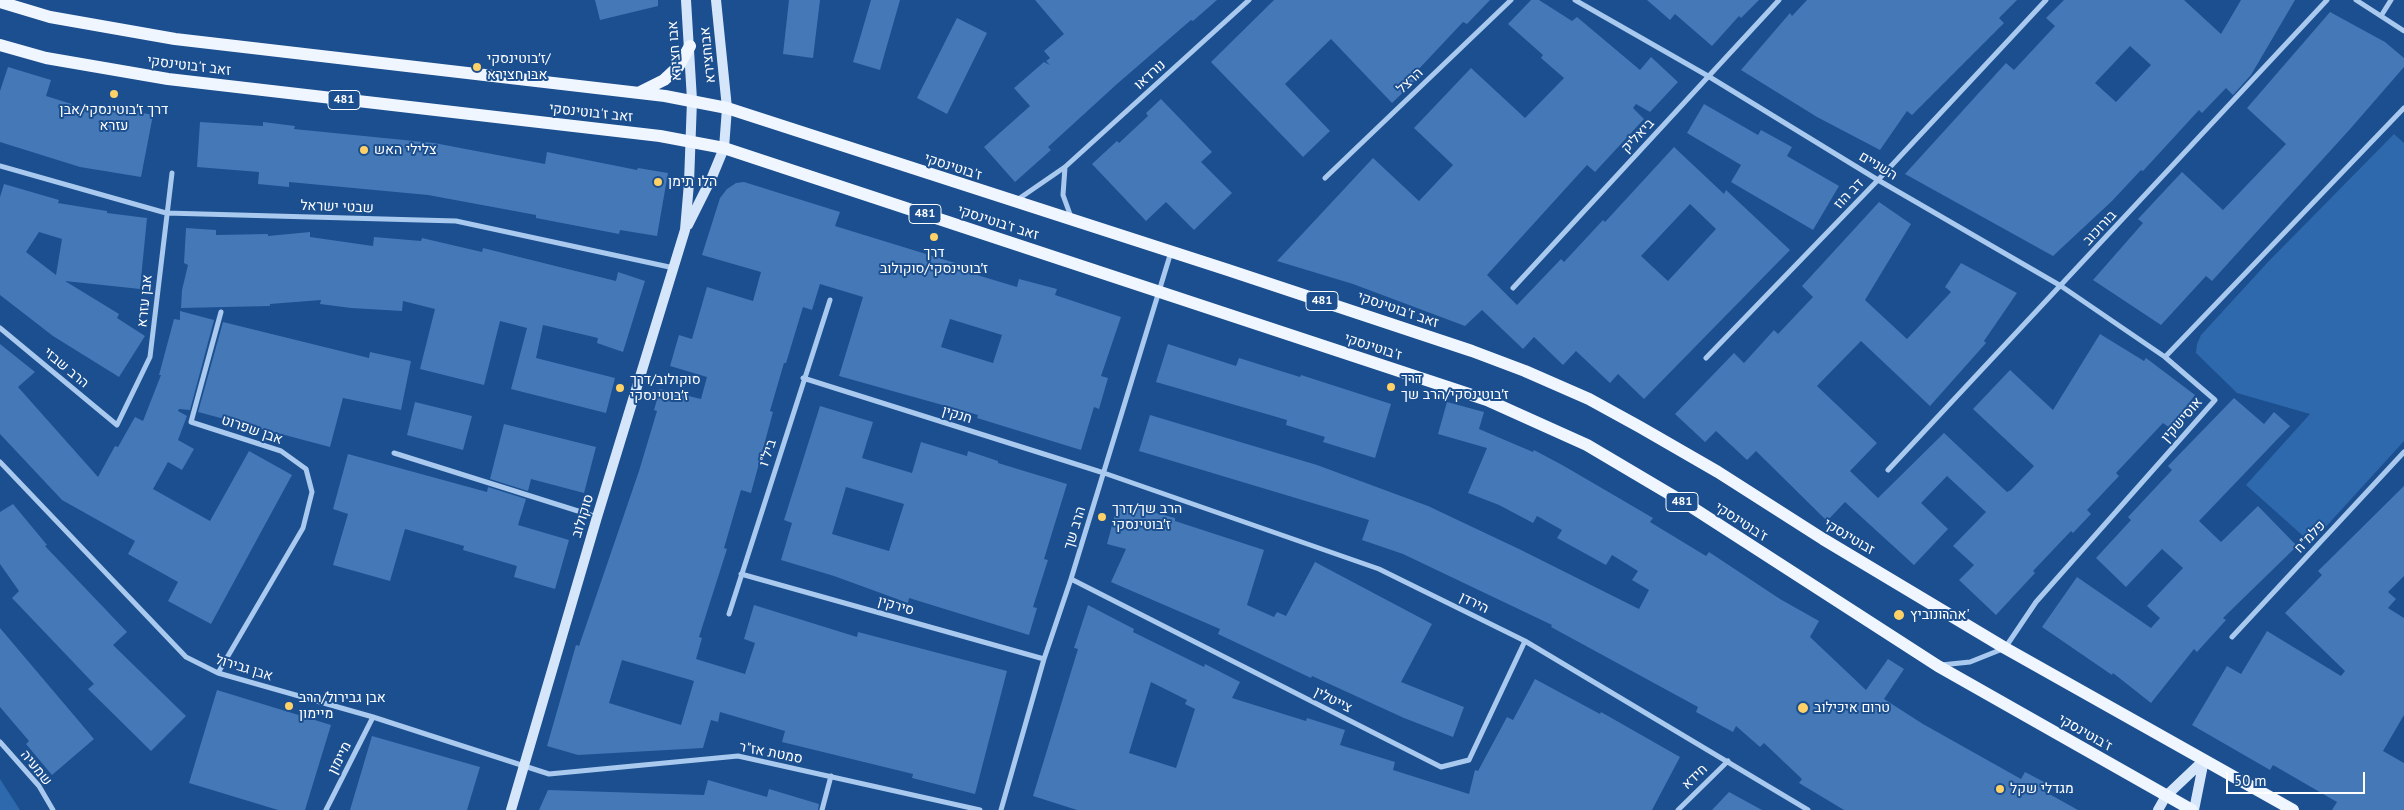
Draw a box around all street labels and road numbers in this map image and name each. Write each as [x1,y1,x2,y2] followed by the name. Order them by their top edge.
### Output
[665,20,685,82] street label: אבו חצירא
[697,26,719,84] street label: אבוחצירא
[146,53,232,79] street label: זאב ז'בוטינסקי
[1131,57,1169,93] street label: נורדאו
[1393,65,1427,97] street label: הרצל
[328,90,360,110] road number: 481
[548,100,634,126] street label: זאב ז'בוטינסקי
[1618,115,1658,157] street label: ביאליק
[1856,148,1900,184] street label: השניים
[922,150,984,184] street label: ז'בוטינסקי
[1831,175,1867,213] street label: דב הוז
[300,197,374,217] street label: שבטי ישראל
[955,202,1041,244] street label: זאב ז'בוטינסקי
[909,204,941,223] road number: 481
[2080,207,2120,249] street label: בורוכוב
[134,274,156,328] street label: אבן עזרא
[1355,288,1441,332] street label: זאב ז'בוטינסקי
[1306,292,1338,310] road number: 481
[1342,330,1404,364] street label: ז'בוטינסקי
[40,344,92,392] street label: הרב שבזי
[2158,394,2206,446] street label: אוסישקין
[940,403,974,427] street label: חנקין
[219,412,285,448] street label: אבן שפרוט
[756,437,780,469] street label: ביל"ו
[568,492,598,540] street label: סוקולוב
[1666,492,1698,512] road number: 481
[1712,499,1770,545] street label: ז'בוטינסקי
[1060,504,1090,552] street label: הרב שך
[1821,515,1877,559] street label: זבוטינסקי
[2291,517,2329,557] street label: פלמ"ח
[1457,589,1491,617] street label: הירדן
[876,593,916,619] street label: סירקין
[213,651,275,685] street label: אבן גבירול
[1311,683,1355,717] street label: צייטלין
[2055,711,2115,755] street label: ז'בוטינסקי
[325,739,355,777] street label: מיימון
[738,739,804,767] street label: סמטת אז"ר
[17,747,55,789] street label: שמעיה
[1679,761,1711,793] street label: חידא

